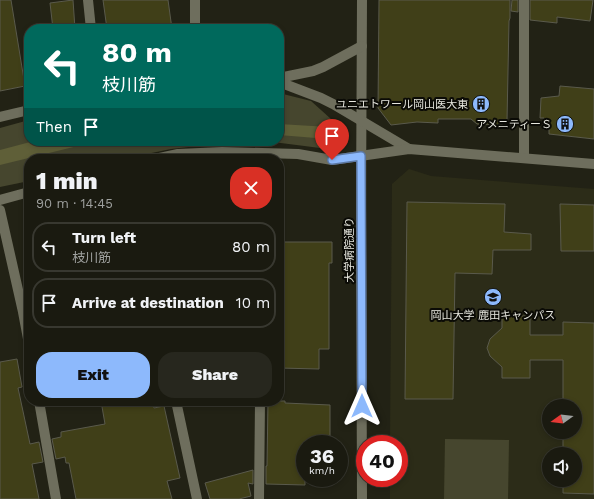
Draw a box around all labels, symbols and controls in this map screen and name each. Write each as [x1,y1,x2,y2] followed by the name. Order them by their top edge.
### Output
[102,36,172,69] text: 80 m
[36,40,88,92] icon: left
[102,74,156,95] text: 枝川筋
[471,94,491,114] building icon: ユニエトワール岡山医大東
[336,98,468,111] place label: ユニエトワール岡山医大東
[555,114,575,134] building icon: アメニティーＳ
[80,116,102,138] icon: arrive
[36,118,72,136] text: Then
[476,118,552,131] place label: アメニティーＳ
[315,119,349,160] pin
[321,125,343,147] icon: arrive
[36,167,98,195] text: 1 min
[230,167,272,209] button: close
[36,196,113,211] text: 90 m · 14:45
[343,217,356,283] street label: 大学病院通り
[72,229,136,247] text: Turn left
[38,236,60,258] icon: left
[232,238,270,256] text: 80 m
[72,250,111,265] text: 枝川筋
[483,287,503,307] school or university icon: 岡山大学 鹿田キャンパス
[38,292,60,314] icon: arrive
[72,294,224,312] text: Arrive at destination
[236,294,270,312] text: 10 m
[431,309,555,322] place label: 岡山大学 鹿田キャンパス
[36,352,150,398] button: Exit
[158,352,272,398] button: Share
[341,385,383,427] position arrow
[542,399,582,439] north arrow
[542,399,582,487] map controls
[356,435,408,487] speed limit sign: 40
[310,444,334,468] text: 36
[542,447,582,487] button: sound
[309,465,335,476] text: km/h

